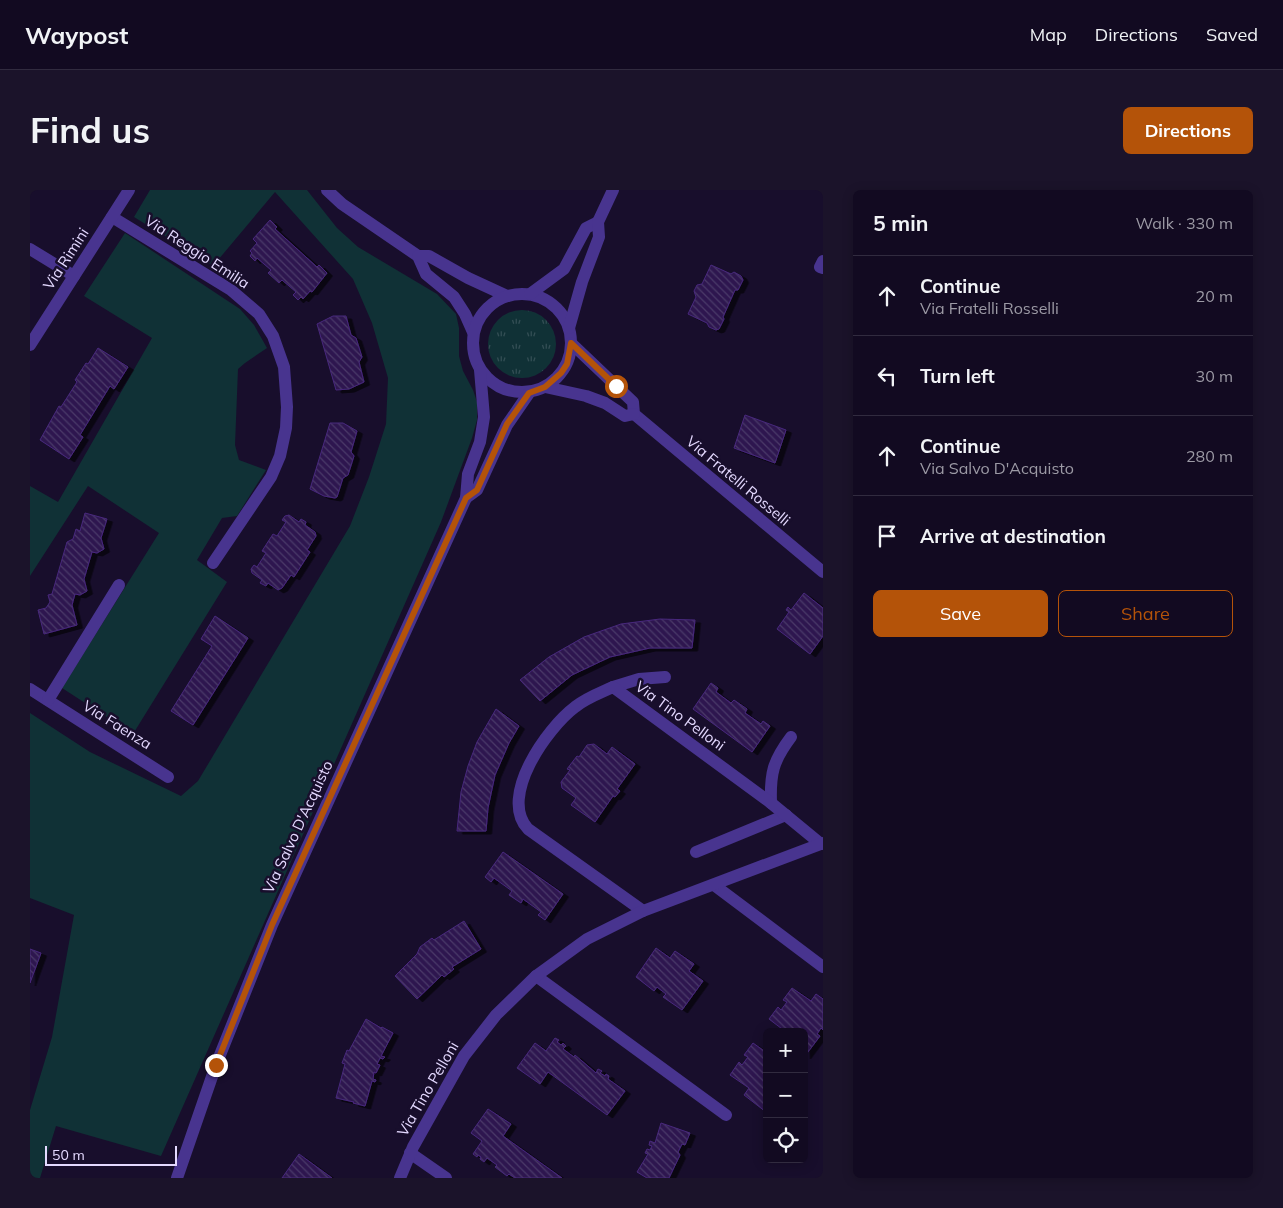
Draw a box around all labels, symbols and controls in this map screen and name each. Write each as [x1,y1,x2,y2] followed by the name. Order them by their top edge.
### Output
[25,20,128,50] text: Waypost
[1030,23,1067,46] text: Map
[1095,23,1178,46] text: Directions
[1206,23,1258,46] text: Saved
[1123,107,1253,154] button: Directions
[30,108,150,152] text: Find us
[873,210,928,236] text: 5 min
[141,211,253,293] street label: Via Reggio Emilia
[1135,213,1233,233] text: Walk · 330 m
[39,224,93,293] street label: Via Rimini
[920,274,1000,298] text: Continue
[873,282,901,310] icon: ahead
[1196,286,1233,306] text: 20 m
[920,298,1059,318] text: Via Fratelli Rosselli
[873,362,901,390] icon: left
[920,364,995,388] text: Turn left
[1196,366,1233,386] text: 30 m
[605,375,628,398] route start
[682,432,794,530] street label: Via Fratelli Rosselli
[920,434,1000,458] text: Continue
[873,442,901,470] icon: ahead
[1186,446,1233,466] text: 280 m
[920,458,1074,478] text: Via Salvo D'Acquisto
[873,522,901,550] icon: arrive
[920,524,1106,548] text: Arrive at destination
[873,590,1048,637] button: Save
[1058,590,1233,637] button: Share
[632,677,729,755] street label: Via Tino Pelloni
[79,696,155,753] street label: Via Faenza
[258,757,337,896] street label: Via Salvo D'Acquisto
[763,1028,808,1163] map controls
[763,1028,808,1073] button: +
[393,1038,462,1140] street label: Via Tino Pelloni
[205,1054,228,1077] route end
[763,1073,808,1118] button: −
[763,1118,808,1163] button: locate
[45,1143,178,1166] scale bar
[52,1146,85,1164] text: 50 m

